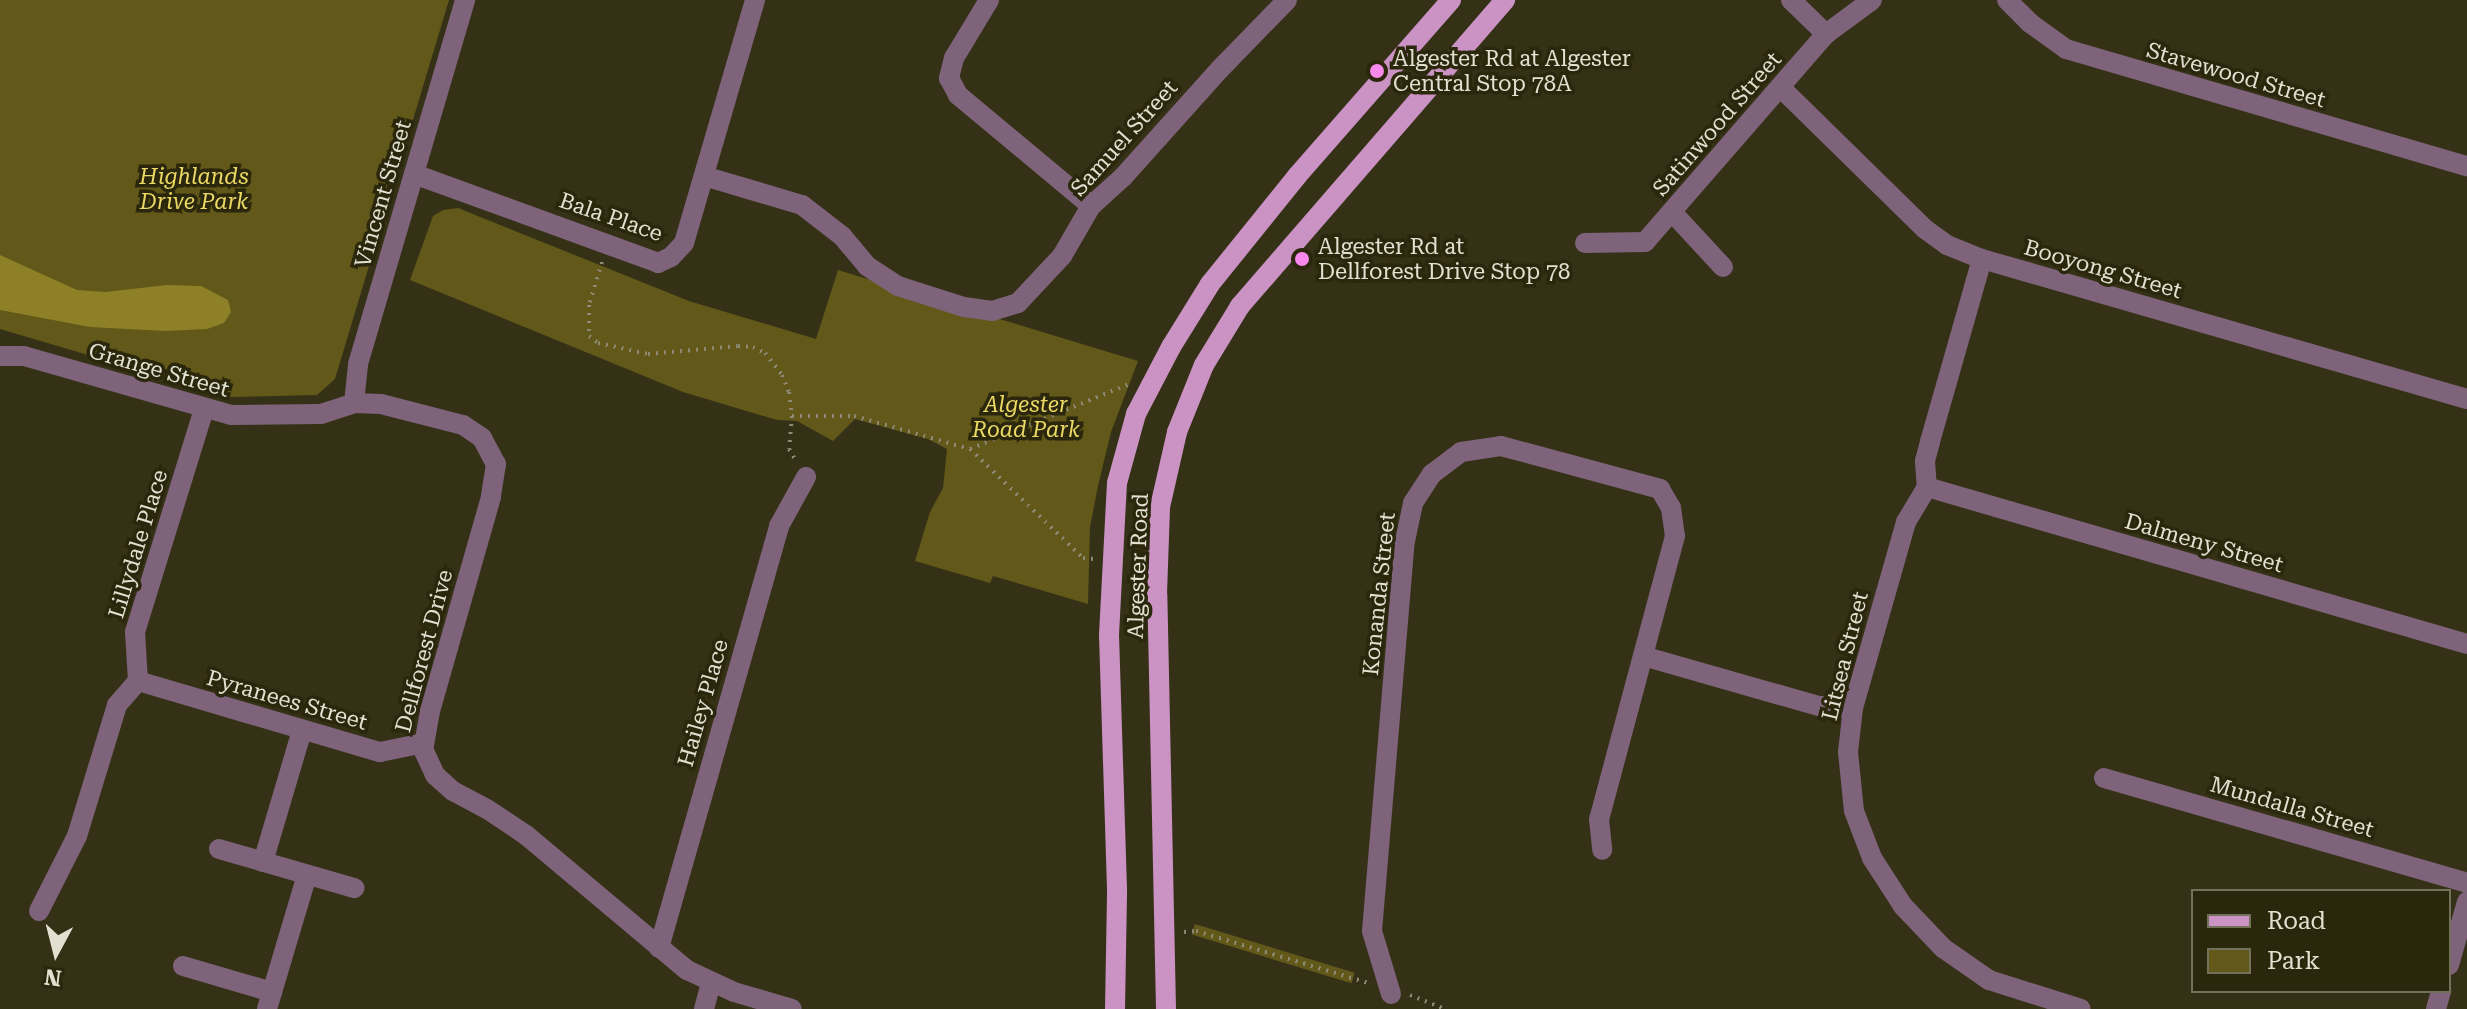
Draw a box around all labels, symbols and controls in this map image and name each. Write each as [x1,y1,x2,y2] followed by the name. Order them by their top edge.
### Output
[2144,37,2328,113] street label: Stavewood Street
[1393,45,1631,96] place label: Algester Rd at Algester Central Stop 78A
[1647,47,1787,201] street label: Satinwood Street
[1368,62,1386,80] marker: Algester Rd at Algester Central Stop 78A
[1065,75,1183,201] street label: Samuel Street
[349,117,417,271] street label: Vincent Street
[139,163,249,214] park label: Highlands Drive Park
[556,187,666,247] street label: Bala Place
[1318,233,1570,284] place label: Algester Rd at Dellforest Drive Stop 78
[2021,234,2185,304] street label: Booyong Street
[1293,250,1311,268] marker: Algester Rd at Dellforest Drive Stop 78
[86,337,232,403] street label: Grange Street
[972,391,1080,442] park label: Algester Road Park
[103,466,173,622] street label: Lillydale Place
[1122,493,1154,639] street label: Algester Road
[2122,508,2286,578] street label: Dalmeny Street
[1357,511,1401,677] street label: Konanda Street
[390,567,458,735] street label: Dellforest Drive
[1816,589,1874,723] street label: Litsea Street
[672,636,734,770] street label: Hailey Place
[204,664,370,736] street label: Pyranees Street
[2207,771,2377,843] street label: Mundalla Street
[2191,889,2451,993] legend
[2267,907,2326,935] text: Road
[16,913,96,993] north arrow
[2267,947,2320,975] text: Park
[43,964,63,991] text: N

